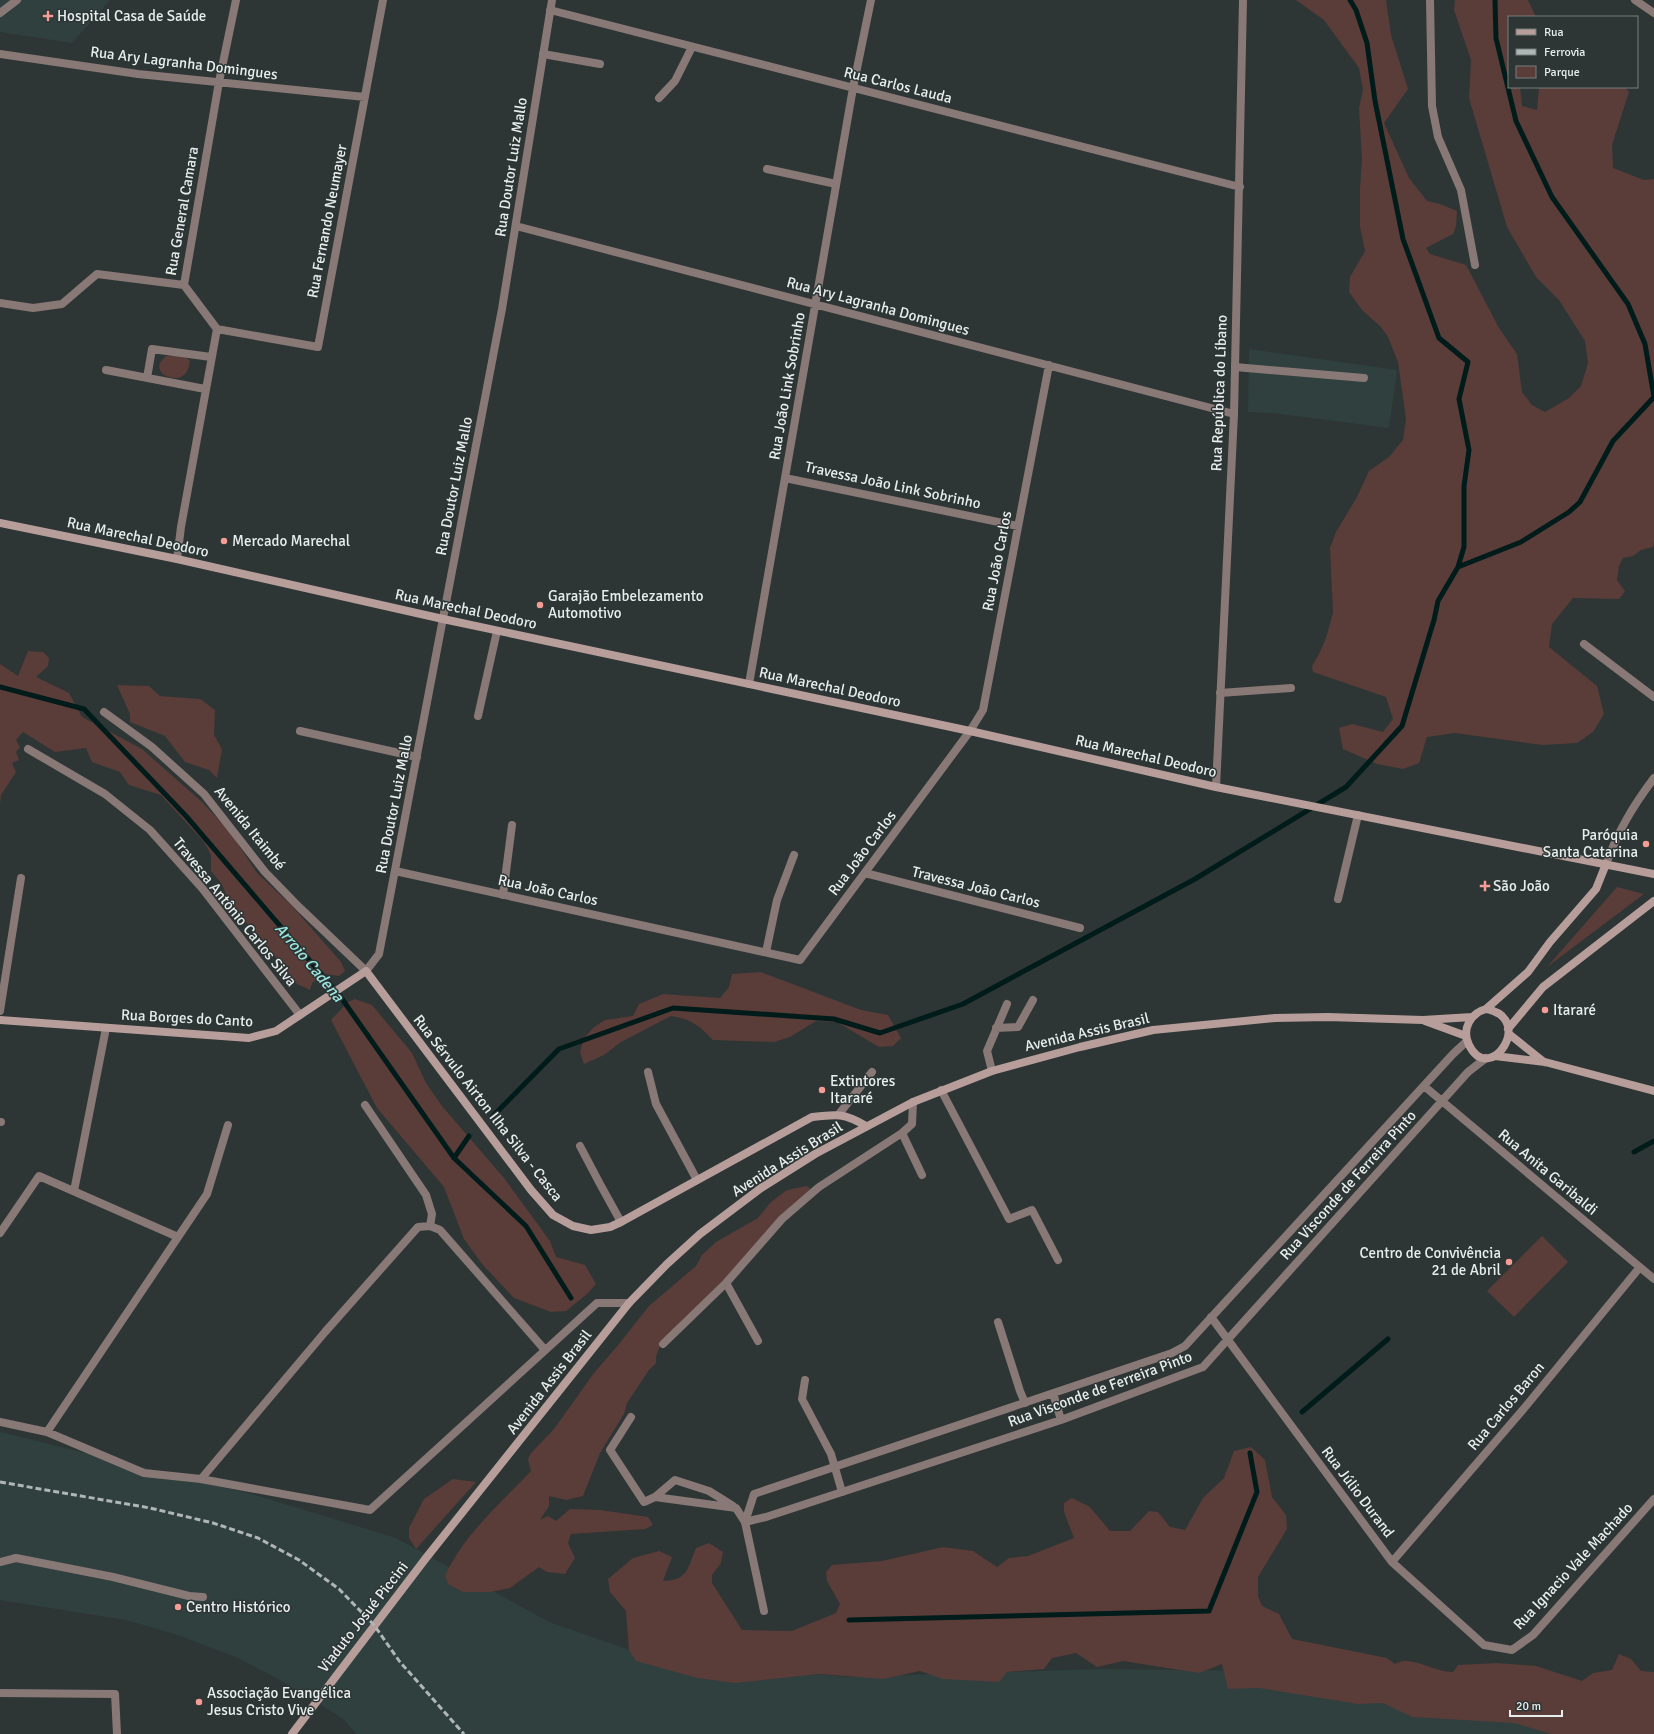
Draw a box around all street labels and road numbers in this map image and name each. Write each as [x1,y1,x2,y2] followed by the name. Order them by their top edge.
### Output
[89,43,279,83] street label: Rua Ary Lagranha Domingues
[842,63,954,107] street label: Rua Carlos Lauda
[491,96,531,238] street label: Rua Doutor Luiz Mallo
[303,142,351,299] street label: Rua Fernando Neumayer
[162,145,202,277] street label: Rua General Camara
[785,273,972,339] street label: Rua Ary Lagranha Domingues
[765,311,809,461] street label: Rua João Link Sobrinho
[1207,314,1231,472] street label: Rua República do Líbano
[432,415,476,557] street label: Rua Doutor Luiz Mallo
[803,458,983,512] street label: Travessa João Link Sobrinho
[978,509,1016,613] street label: Rua João Carlos
[65,513,211,561] street label: Rua Marechal Deodoro
[393,585,539,633] street label: Rua Marechal Deodoro
[757,663,903,711] street label: Rua Marechal Deodoro
[1074,731,1219,781] street label: Rua Marechal Deodoro
[372,733,416,875] street label: Rua Doutor Luiz Mallo
[211,782,289,874] street label: Avenida Itaimbé
[824,807,900,899] street label: Rua João Carlos
[169,834,301,990] street label: Travessa Antônio Carlos Silva
[910,862,1042,912] street label: Travessa João Carlos
[496,871,600,909] street label: Rua João Carlos
[121,1006,254,1030] street label: Rua Borges do Canto
[1023,1009,1151,1055] street label: Avenida Assis Brasil
[409,1011,567,1205] street label: Rua Sérvulo Airton Ilha Silva - Casca
[1276,1106,1420,1263] street label: Rua Visconde de Ferreira Pinto
[728,1118,846,1200] street label: Avenida Assis Brasil
[1495,1125,1601,1219] street label: Rua Anita Garibaldi
[503,1326,595,1438] street label: Avenida Assis Brasil
[1005,1347,1195,1431] street label: Rua Visconde de Ferreira Pinto
[1464,1358,1548,1454] street label: Rua Carlos Baron
[1318,1443,1398,1541] street label: Rua Júlio Durand
[1509,1499,1637,1633] street label: Rua Ignacio Vale Machado
[314,1558,412,1676] street label: Viaduto Josué Piccini

